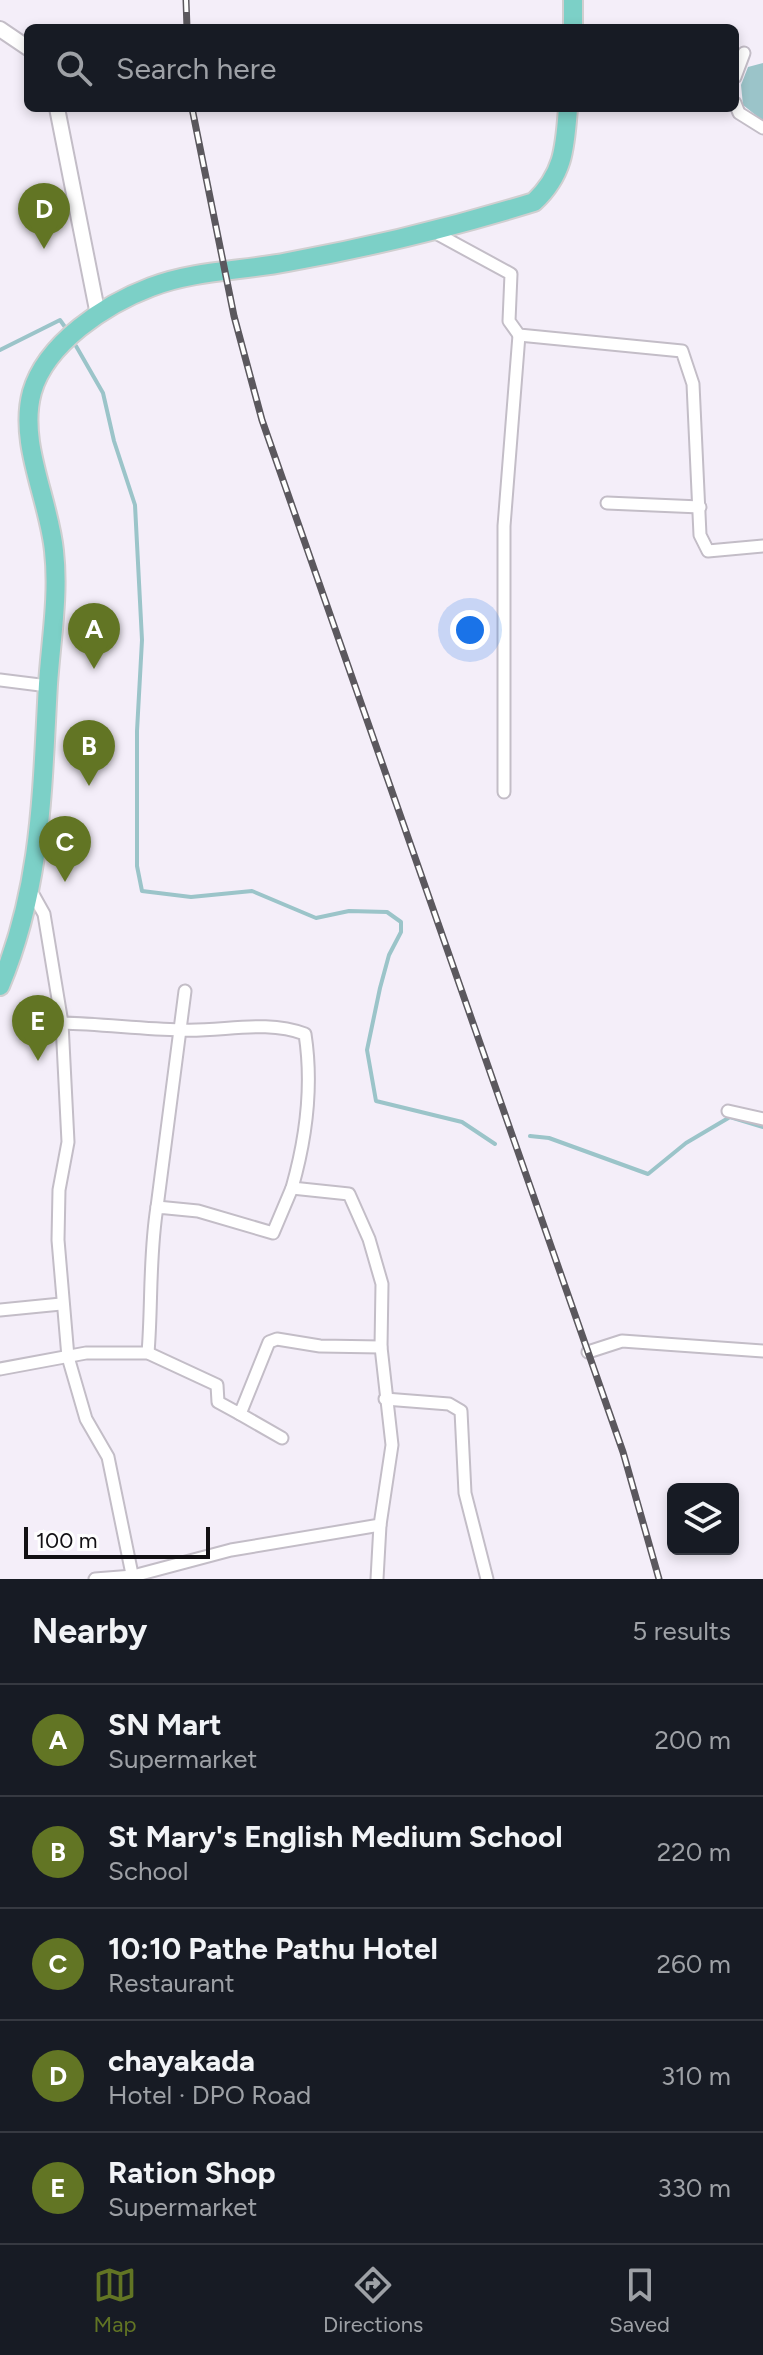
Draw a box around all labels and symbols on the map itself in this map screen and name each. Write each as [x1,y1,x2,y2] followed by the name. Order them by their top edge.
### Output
[18,183,70,249] pin: D
[68,603,120,669] pin: A
[450,610,490,650] your location
[63,720,115,786] pin: B
[39,816,91,882] pin: C
[12,995,64,1061] pin: E
[24,1523,210,1559] scale bar

